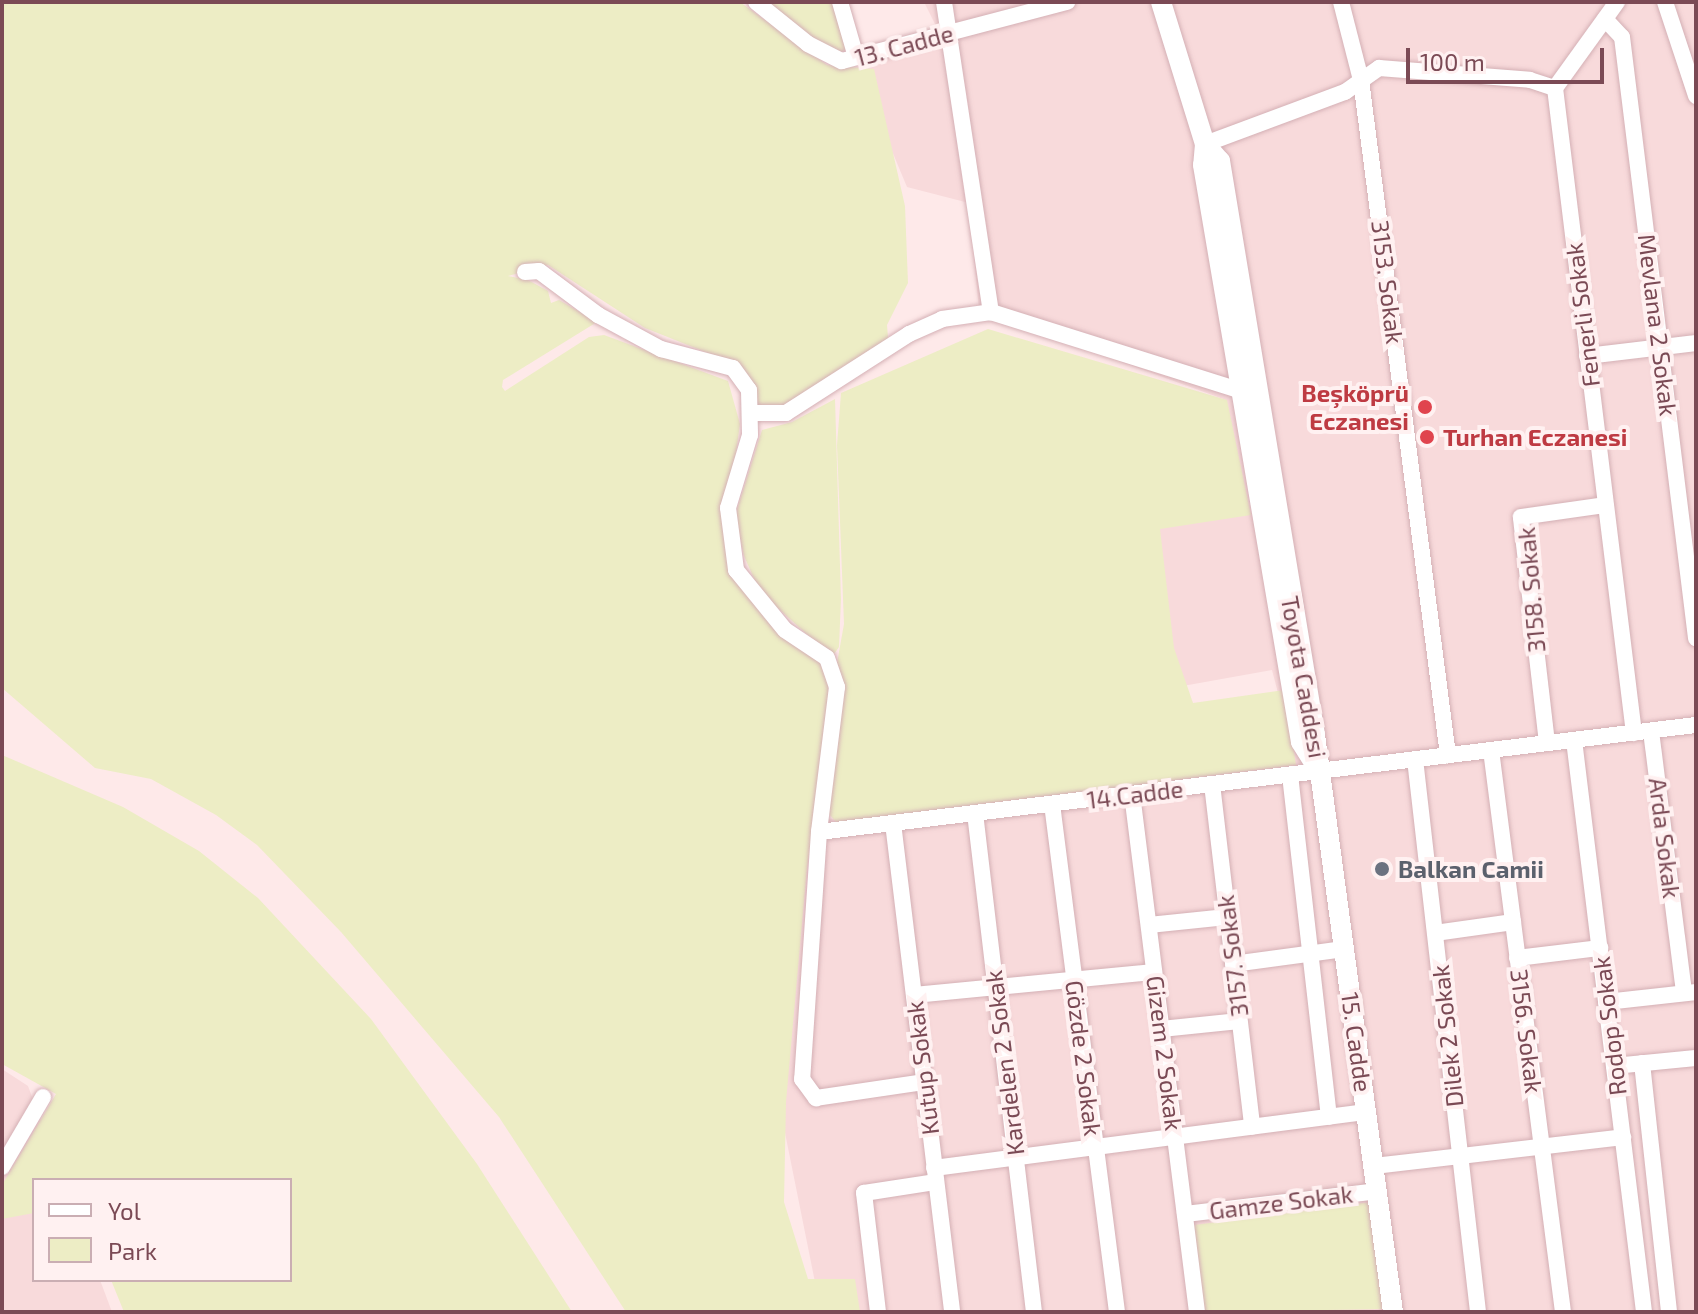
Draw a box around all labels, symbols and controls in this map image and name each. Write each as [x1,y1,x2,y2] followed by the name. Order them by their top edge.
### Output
[851,18,957,72] street label: 13. Cadde
[1410,32,1608,82] scale bar
[1420,47,1485,76] text: 100 m
[1366,218,1410,346] street label: 3153. Sokak
[1633,232,1683,418] street label: Mevlana 2 Sokak
[1559,241,1605,389] street label: Fenerli Sokak
[1301,379,1409,435] place label: Beşköprü Eczanesi
[1416,398,1434,416] marker: Beşköprü Eczanesi
[1443,423,1627,451] place label: Turhan Eczanesi
[1418,428,1436,446] marker: Turhan Eczanesi
[1511,526,1551,654] street label: 3158. Sokak
[1276,594,1332,760] street label: Toyota Caddesi
[1085,774,1185,814] street label: 14.Cadde
[1643,776,1687,900] street label: Arda Sokak
[1398,855,1544,883] place label: Balkan Camii
[1373,860,1391,878] marker: Balkan Camii
[1210,893,1254,1019] street label: 3157. Sokak
[1586,955,1632,1097] street label: Rodop Sokak
[1425,963,1469,1109] street label: Dilek 2 Sokak
[1505,967,1549,1095] street label: 3156. Sokak
[978,969,1030,1157] street label: Kardelen 2 Sokak
[1141,974,1189,1132] street label: Gizem 2 Sokak
[1060,979,1108,1137] street label: Gözde 2 Sokak
[1336,990,1378,1094] street label: 15. Cadde
[900,999,944,1137] street label: Kutup Sokak
[32,1178,292,1282] legend
[1208,1179,1354,1225] street label: Gamze Sokak
[108,1196,141,1225] text: Yol
[108,1236,157,1265] text: Park

